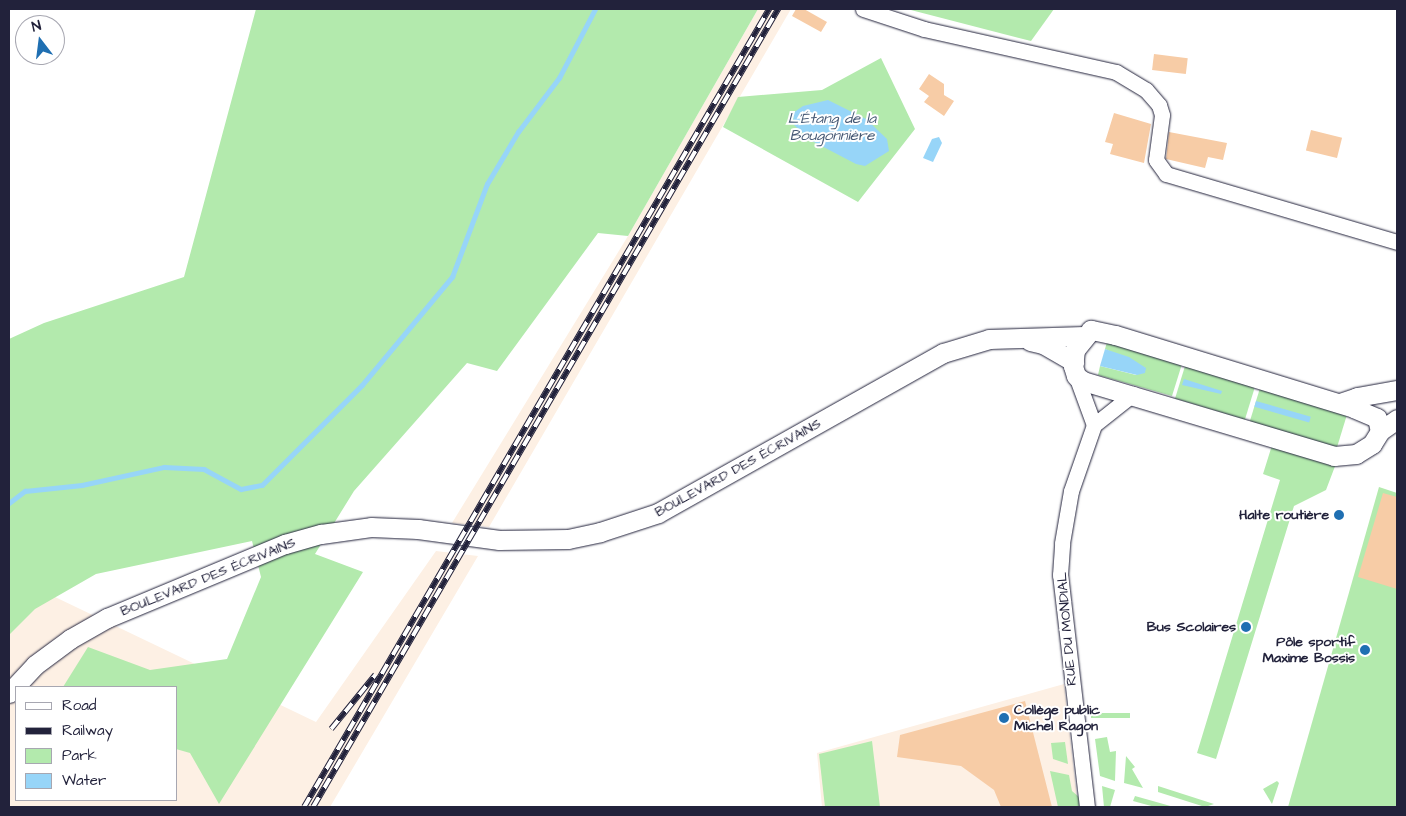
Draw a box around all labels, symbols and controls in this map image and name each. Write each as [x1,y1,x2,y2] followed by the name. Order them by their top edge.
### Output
[15,15,65,65] north arrow
[30,16,43,37] text: N
[788,109,876,144] water label: L'Étang de la Bougonnière
[652,415,824,521] street label: BOULEVARD DES ÉCRIVAINS
[1239,507,1329,523] place label: Halte routière
[1333,509,1345,521] marker: Halte routière
[118,534,298,620] street label: BOULEVARD DES ÉCRIVAINS
[1054,572,1080,686] street label: RUE DU MONDIAL
[1147,619,1236,635] place label: Bus Scolaires
[1240,621,1252,633] marker: Bus Scolaires
[1262,634,1355,666] place label: Pôle sportif Maxime Bossis
[1359,644,1371,656] marker: Pôle sportif Maxime Bossis
[15,686,178,801] legend
[62,695,96,716] text: Road
[1014,702,1100,734] place label: Collège public Michel Ragon
[998,712,1010,724] marker: Collège public Michel Ragon
[62,720,113,741] text: Railway
[62,745,97,766] text: Park
[62,770,106,791] text: Water

